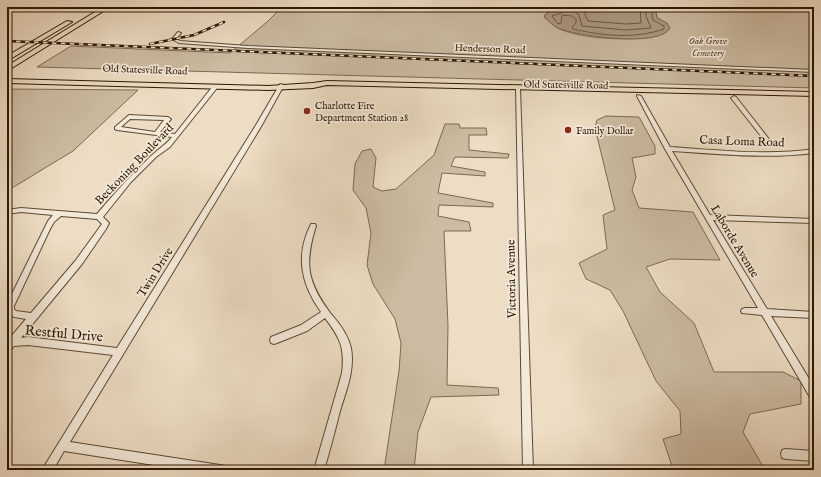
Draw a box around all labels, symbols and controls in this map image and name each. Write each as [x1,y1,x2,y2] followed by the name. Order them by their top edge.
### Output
[689,35,728,60] park label: Oak Grove Cemetery
[454,42,526,57] street label: Henderson Road
[102,63,188,78] street label: Old Statesville Road
[523,78,609,93] street label: Old Statesville Road
[315,100,408,125] place label: Charlotte Fire Department Station 28
[302,106,312,116] marker: Charlotte Fire Department Station 28
[92,120,177,208] street label: Beckoning Boulevard
[563,125,573,135] marker: Family Dollar
[576,125,634,138] place label: Family Dollar
[699,133,785,151] street label: Casa Loma Road
[707,202,762,281] street label: Laborde Avenue
[503,239,520,320] street label: Victoria Avenue
[134,244,177,300] street label: Twin Drive
[24,322,104,346] street label: Restful Drive

